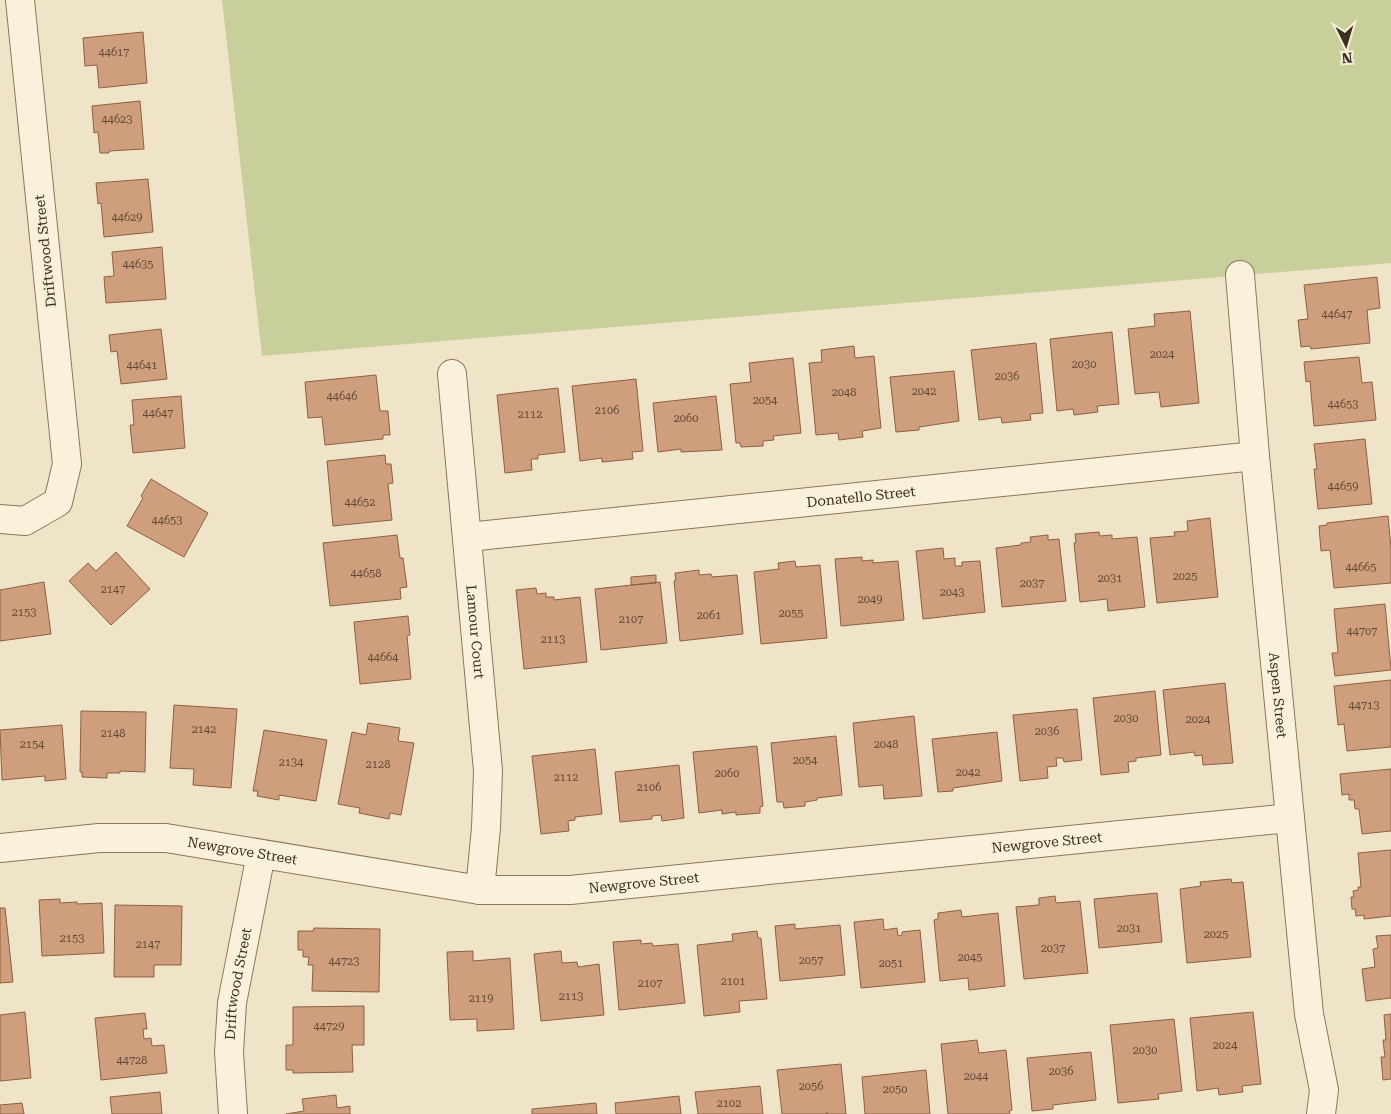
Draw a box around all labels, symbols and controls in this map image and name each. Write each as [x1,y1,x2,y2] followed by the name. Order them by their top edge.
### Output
[1321,20,1371,70] north arrow
[99,46,129,59] house number: 44617
[1341,50,1353,66] text: N
[102,113,132,126] house number: 44623
[31,194,59,308] street label: Driftwood Street
[112,211,142,224] house number: 44629
[123,258,153,271] house number: 44635
[1322,308,1352,321] house number: 44647
[1150,348,1175,361] house number: 2024
[1072,358,1096,371] house number: 2030
[127,359,157,372] house number: 44641
[995,370,1019,383] house number: 2036
[912,385,936,398] house number: 2042
[832,386,856,399] house number: 2048
[327,390,357,403] house number: 44646
[753,394,778,407] house number: 2054
[1328,398,1358,411] house number: 44653
[595,404,619,417] house number: 2106
[143,407,173,420] house number: 44647
[518,408,542,421] house number: 2112
[674,412,698,425] house number: 2060
[1328,480,1358,493] house number: 44659
[806,483,916,510] street label: Donatello Street
[345,496,375,509] house number: 44652
[152,514,182,527] house number: 44653
[1346,561,1376,574] house number: 44665
[351,567,381,580] house number: 44658
[1173,570,1197,583] house number: 2025
[1098,572,1122,585] house number: 2031
[1020,577,1044,590] house number: 2037
[101,583,125,596] house number: 2147
[463,584,488,680] street label: Lamour Court
[940,586,964,599] house number: 2043
[858,593,882,606] house number: 2049
[12,606,36,619] house number: 2153
[779,607,803,620] house number: 2055
[697,609,721,622] house number: 2061
[619,613,643,626] house number: 2107
[1347,625,1377,638] house number: 44707
[541,633,565,646] house number: 2113
[368,651,399,664] house number: 44664
[1266,652,1290,739] street label: Aspen Street
[1349,699,1379,712] house number: 44713
[1114,712,1138,725] house number: 2030
[1186,713,1211,726] house number: 2024
[192,723,216,736] house number: 2142
[1035,725,1059,738] house number: 2036
[101,727,125,740] house number: 2148
[20,738,45,751] house number: 2154
[874,738,898,751] house number: 2048
[793,754,818,767] house number: 2054
[279,756,304,769] house number: 2134
[366,758,390,771] house number: 2128
[956,766,980,779] house number: 2042
[715,767,739,780] house number: 2060
[554,771,578,784] house number: 2112
[637,781,661,794] house number: 2106
[991,829,1103,856] street label: Newgrove Street
[186,834,299,868] street label: Newgrove Street
[588,869,700,896] street label: Newgrove Street
[1117,922,1141,935] house number: 2031
[222,926,254,1040] street label: Driftwood Street
[1204,928,1228,941] house number: 2025
[60,932,84,945] house number: 2153
[136,938,160,951] house number: 2147
[1041,942,1065,955] house number: 2037
[958,951,982,964] house number: 2045
[799,954,823,967] house number: 2057
[329,955,359,968] house number: 44723
[879,957,903,970] house number: 2051
[721,975,745,988] house number: 2101
[638,977,662,990] house number: 2107
[559,990,583,1003] house number: 2113
[469,992,493,1005] house number: 2119
[314,1020,344,1033] house number: 44729
[1213,1039,1238,1052] house number: 2024
[1133,1044,1157,1057] house number: 2030
[117,1054,147,1067] house number: 44728
[1049,1065,1073,1078] house number: 2036
[964,1070,989,1083] house number: 2044
[799,1080,823,1093] house number: 2056
[883,1083,907,1096] house number: 2050
[717,1097,741,1110] house number: 2102

